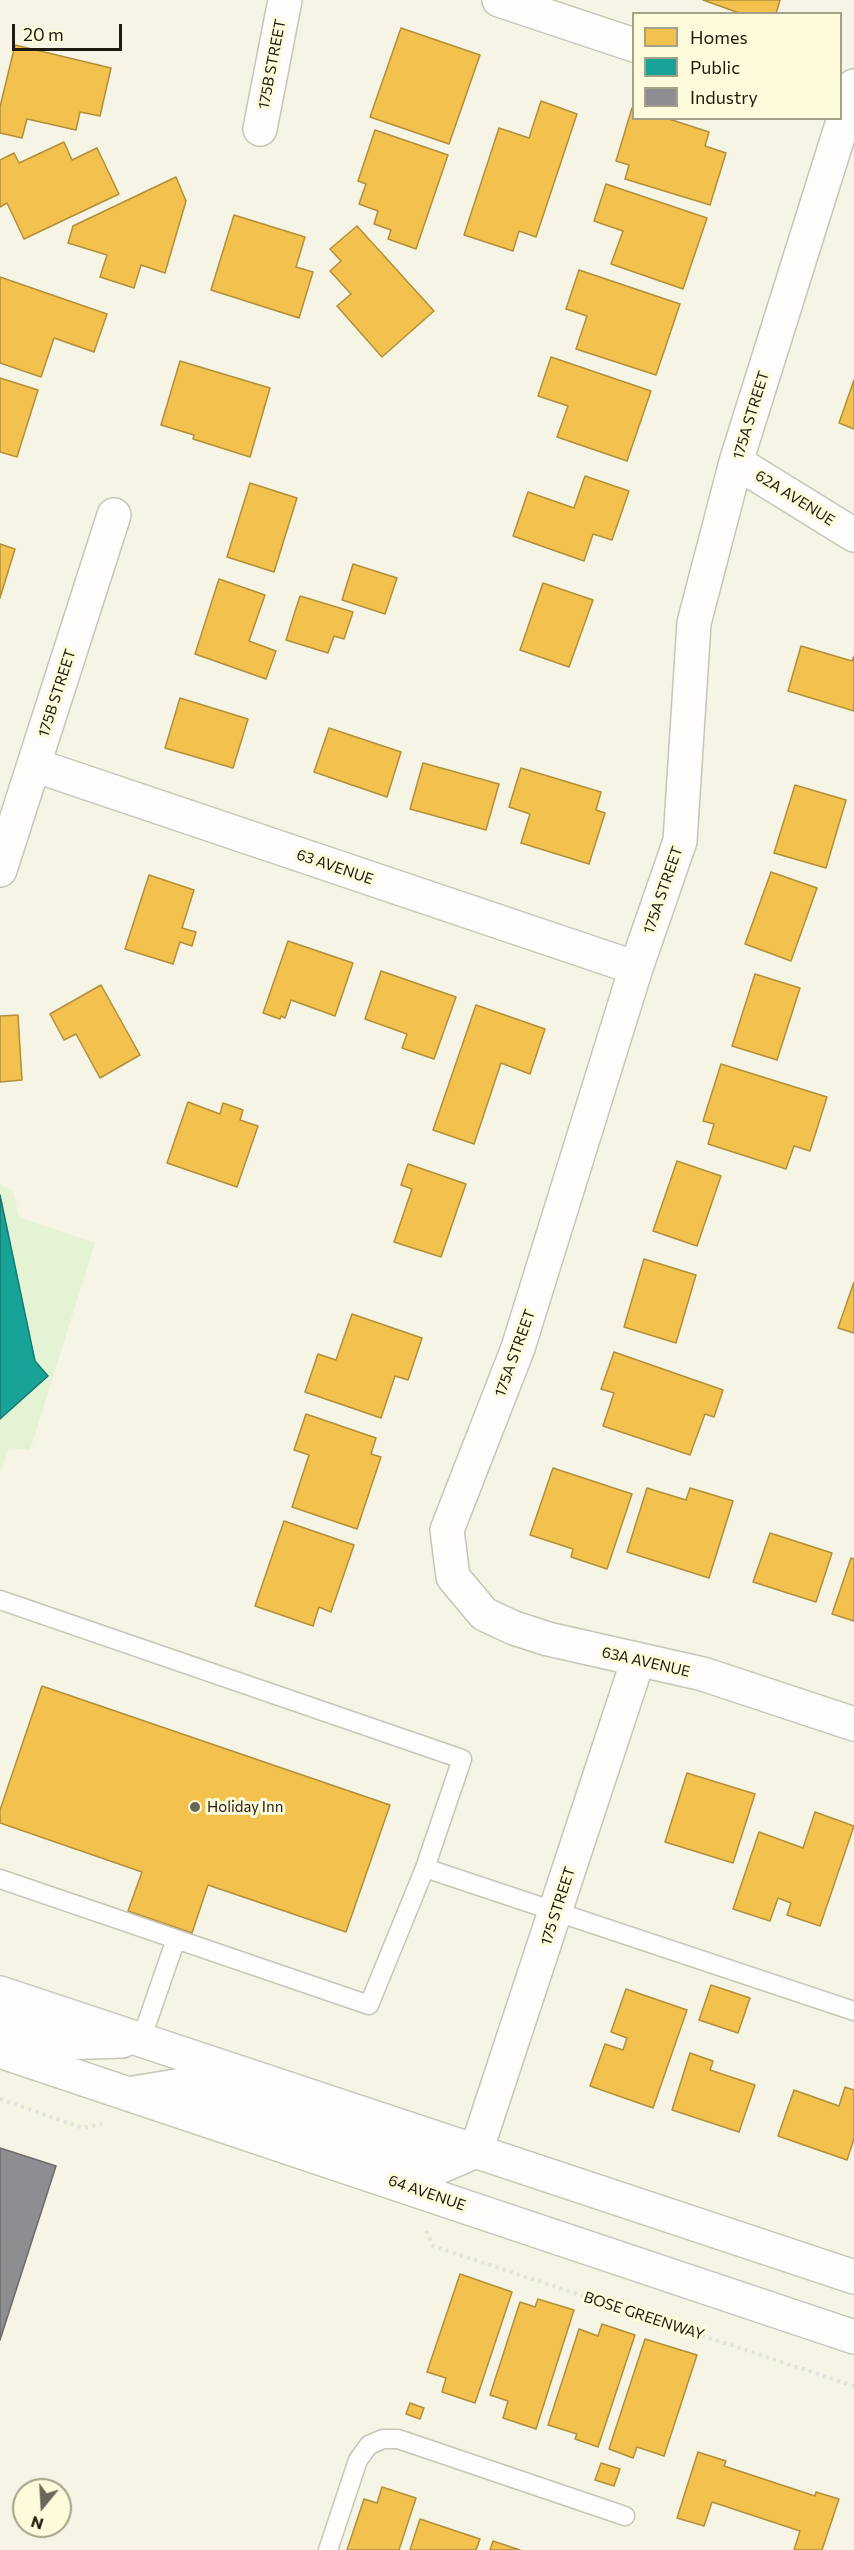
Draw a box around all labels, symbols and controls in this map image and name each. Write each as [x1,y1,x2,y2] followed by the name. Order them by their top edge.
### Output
[15,12,124,50] scale bar
[632,12,842,120] legend
[254,18,290,110] street label: 175B STREET
[23,23,64,45] text: 20 m
[690,26,748,48] text: Homes
[690,56,740,78] text: Public
[690,86,758,108] text: Industry
[729,369,773,461] street label: 175A STREET
[752,466,838,530] street label: 62A AVENUE
[34,647,80,739] street label: 175B STREET
[640,844,686,936] street label: 175A STREET
[294,845,376,889] street label: 63 AVENUE
[491,1307,539,1399] street label: 175A STREET
[600,1643,692,1681] street label: 63A AVENUE
[207,1798,283,1816] place label: Holiday Inn
[188,1800,202,1814] marker: Holiday Inn
[537,1864,579,1948] street label: 175 STREET
[386,2171,468,2215] street label: 64 AVENUE
[581,2288,707,2344] street label: BOSE GREENWAY
[12,2478,72,2538] north arrow
[28,2513,46,2535] text: N

